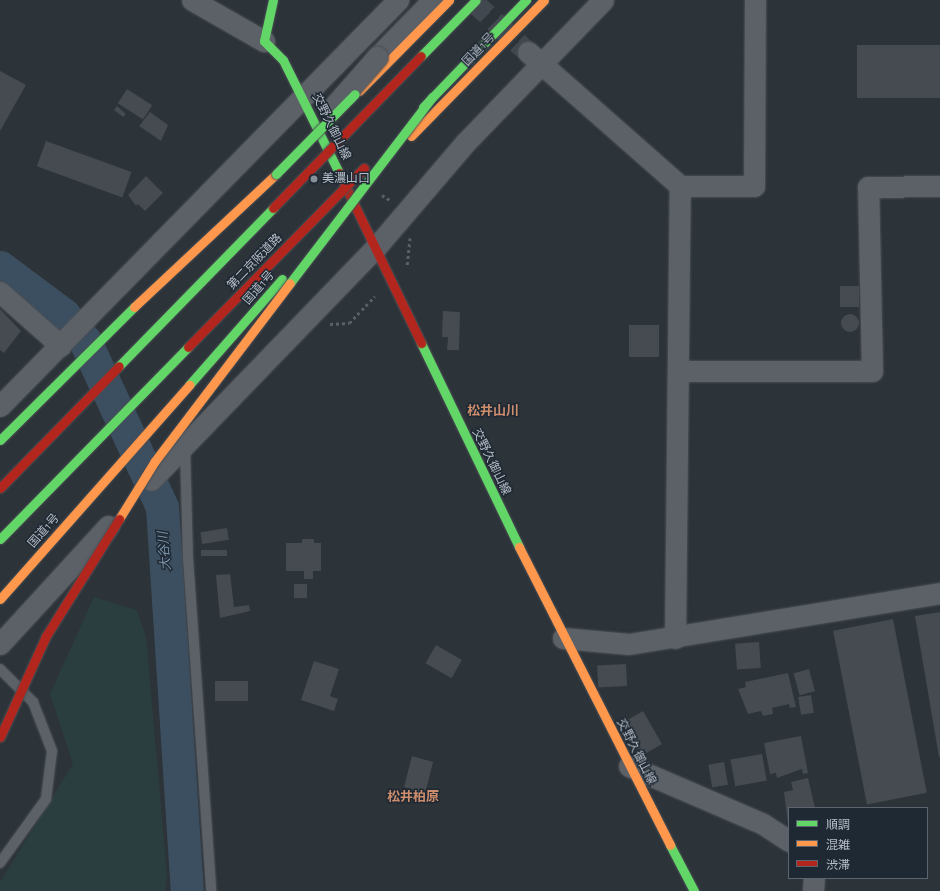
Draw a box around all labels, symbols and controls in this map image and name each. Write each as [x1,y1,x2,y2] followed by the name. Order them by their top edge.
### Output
[460,31,498,69] street label: 国道1号
[309,91,353,163] street label: 交野久御山線
[322,172,370,186] place label: 美濃山口
[309,174,319,184] marker: 美濃山口
[225,231,285,293] street label: 第二京阪道路
[240,268,278,308] street label: 国道1号
[467,404,519,420] district label: 松井山川
[469,426,513,498] street label: 交野久御山線
[25,511,63,551] street label: 国道1号
[157,531,175,571] water label: 大谷川
[613,717,659,787] street label: 交野久御山線
[387,790,439,806] district label: 松井柏原
[788,807,928,879] legend
[826,819,850,831] text: 順調
[826,839,850,851] text: 混雑
[826,859,850,871] text: 渋滞

